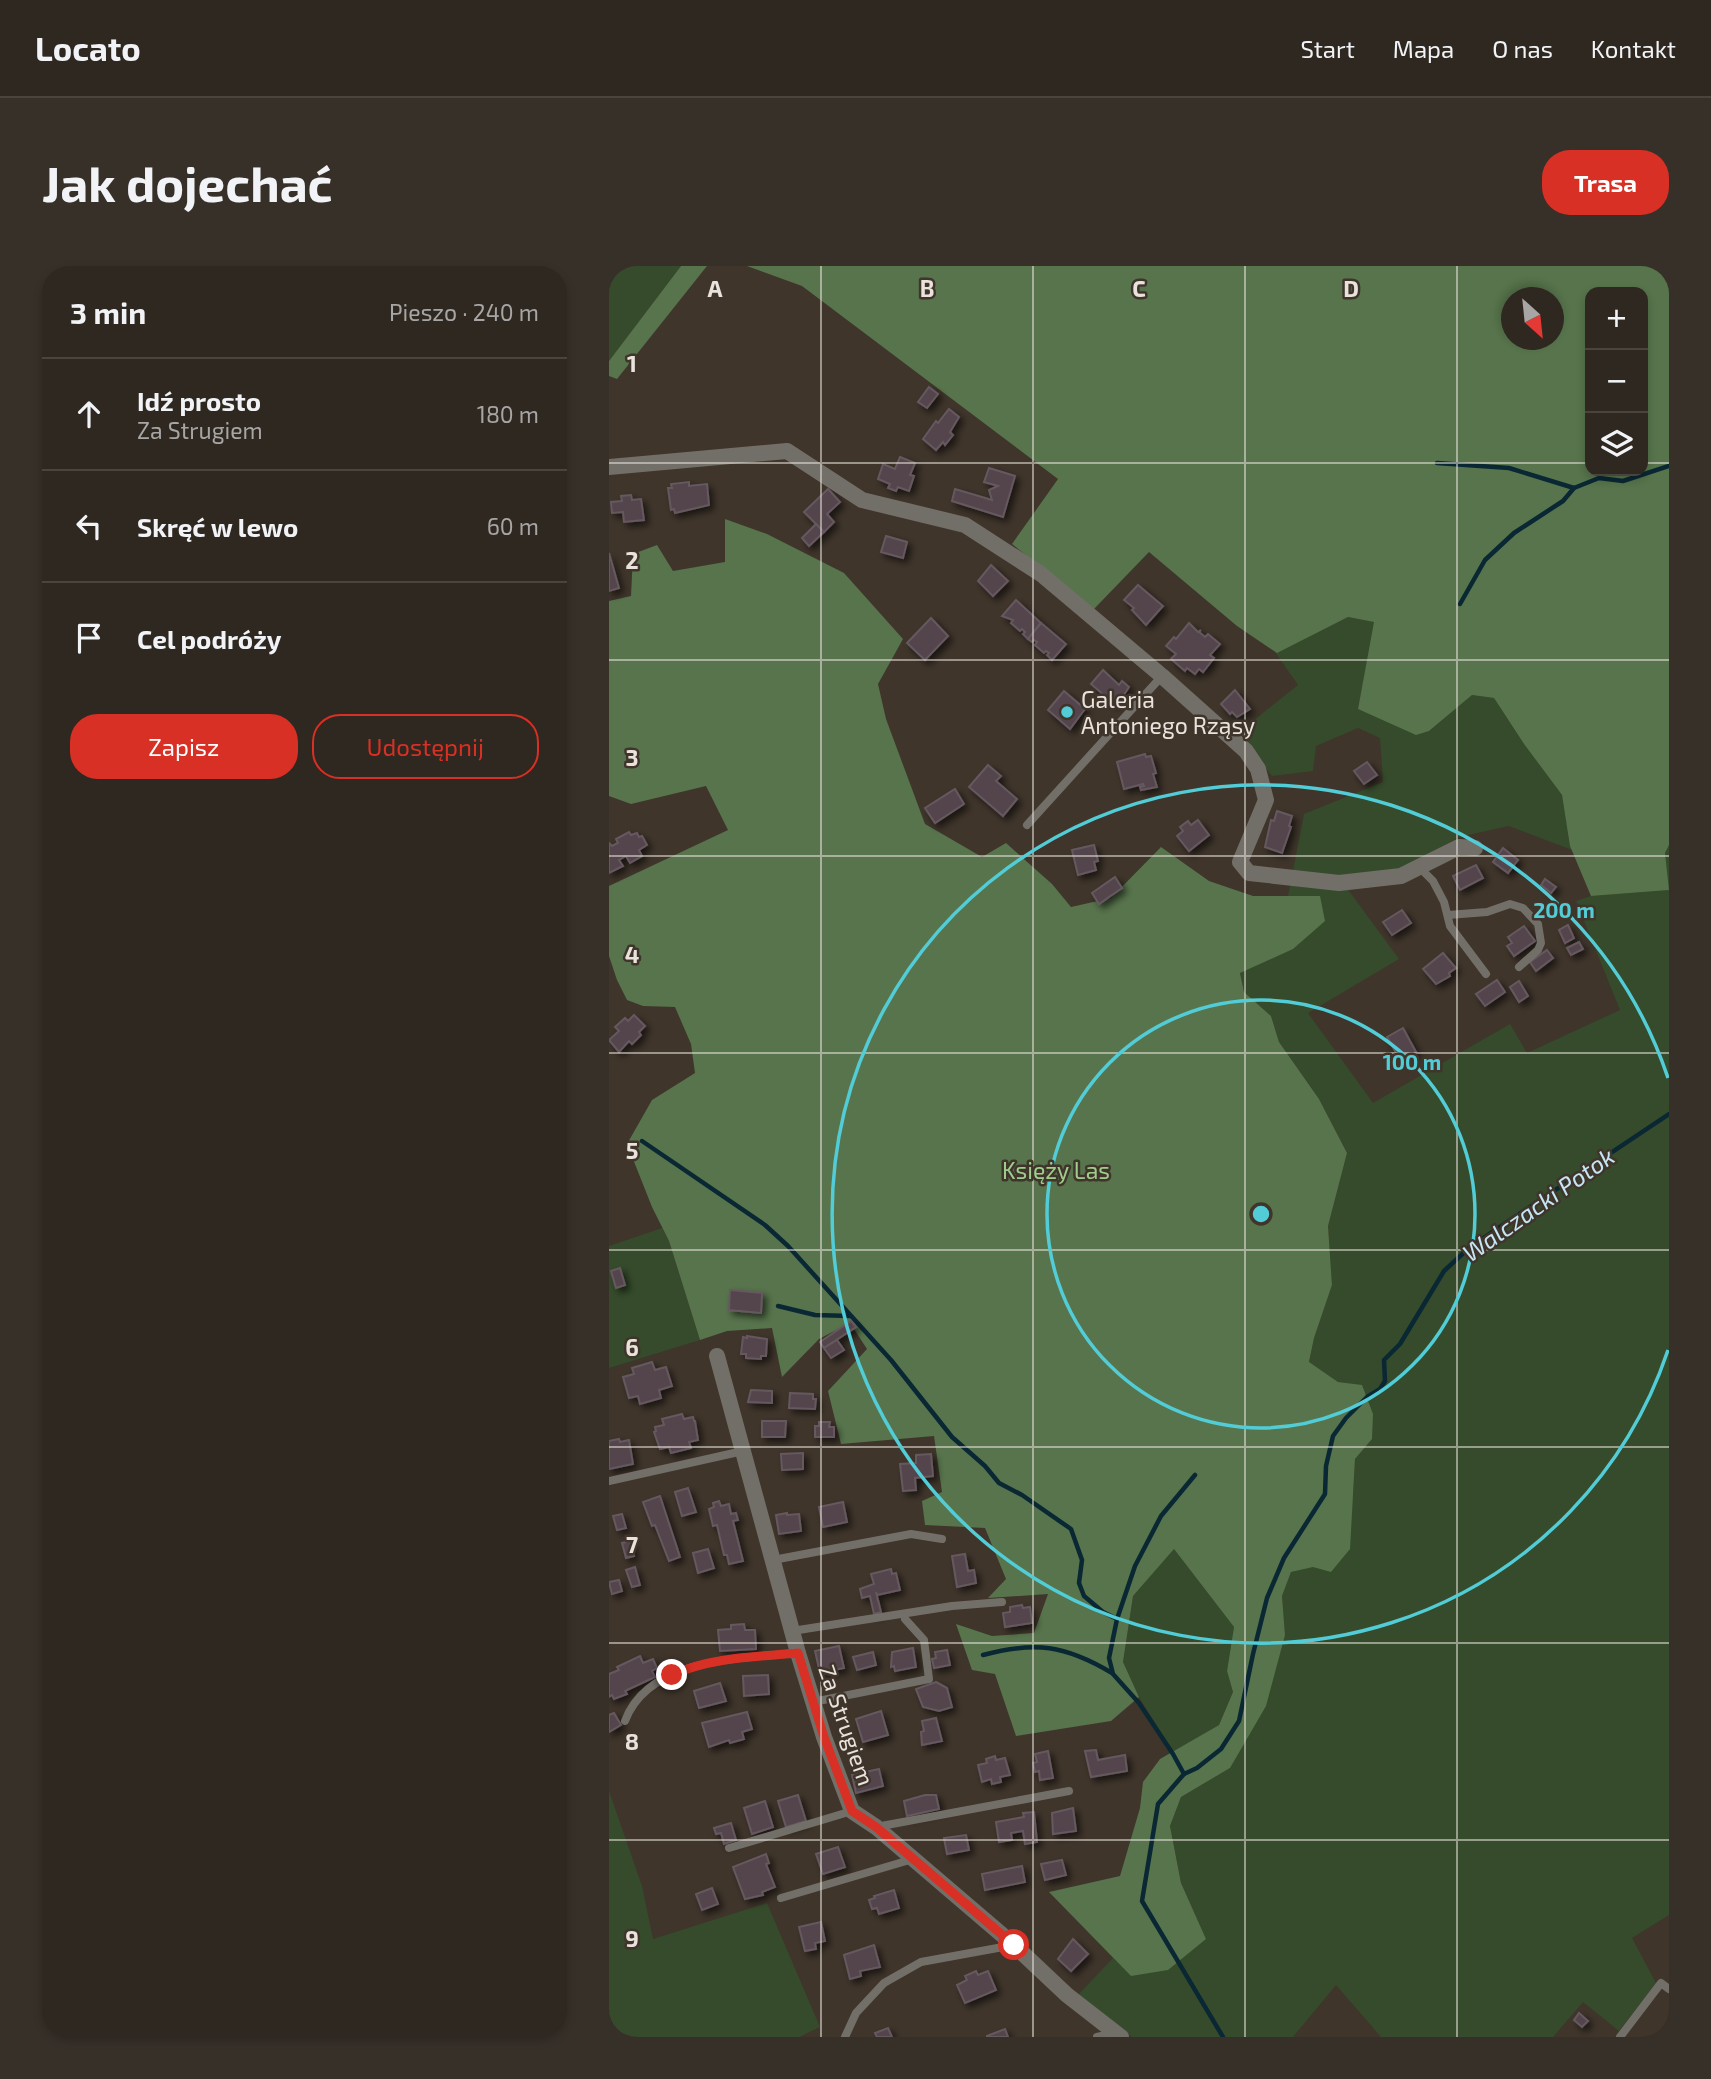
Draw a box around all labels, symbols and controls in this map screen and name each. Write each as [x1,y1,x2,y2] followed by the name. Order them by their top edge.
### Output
[35,28,141,68] text: Locato
[1300,34,1355,63] text: Start
[1393,34,1454,63] text: Mapa
[1492,34,1553,63] text: O nas
[1591,34,1676,63] text: Kontakt
[1542,150,1669,215] button: Trasa
[42,153,333,212] text: Jak dojechać
[707,274,723,302] text: A
[920,274,934,302] text: B
[1132,274,1146,302] text: C
[1343,274,1359,302] text: D
[1501,287,1564,350] north arrow
[1585,287,1648,476] map controls
[1585,287,1648,350] button: +
[70,294,146,330] text: 3 min
[389,298,539,326] text: Pieszo · 240 m
[627,349,637,377] text: 1
[1585,350,1648,413] button: −
[137,385,261,416] text: Idź prosto
[70,395,108,433] icon: ahead
[477,400,539,428] text: 180 m
[1585,413,1648,476] button: layers
[137,416,263,444] text: Za Strugiem
[70,507,108,545] icon: left
[137,511,298,542] text: Skręć w lewo
[487,512,539,540] text: 60 m
[625,546,639,574] text: 2
[70,619,108,657] icon: arrive
[137,623,282,654] text: Cel podróży
[1081,685,1255,739] place label: Galeria Antoniego Rząsy
[1059,704,1075,720] marker: Galeria Antoniego Rząsy
[70,714,298,779] button: Zapisz
[312,714,539,779] button: Udostępnij
[625,743,639,771] text: 3
[1533,897,1595,922] text: 200 m
[625,940,639,968] text: 4
[1383,1049,1441,1074] text: 100 m
[626,1136,638,1164] text: 5
[1457,1141,1619,1267] water label: Walczacki Potok
[1002,1156,1110,1184] park label: Księży Las
[1249,1202,1273,1226] centre of rings
[625,1333,639,1361] text: 6
[626,1530,638,1558] text: 7
[656,1659,687,1690] route end
[813,1661,881,1789] street label: Za Strugiem
[625,1727,639,1755] text: 8
[625,1924,639,1952] text: 9
[998,1929,1029,1960] route start

